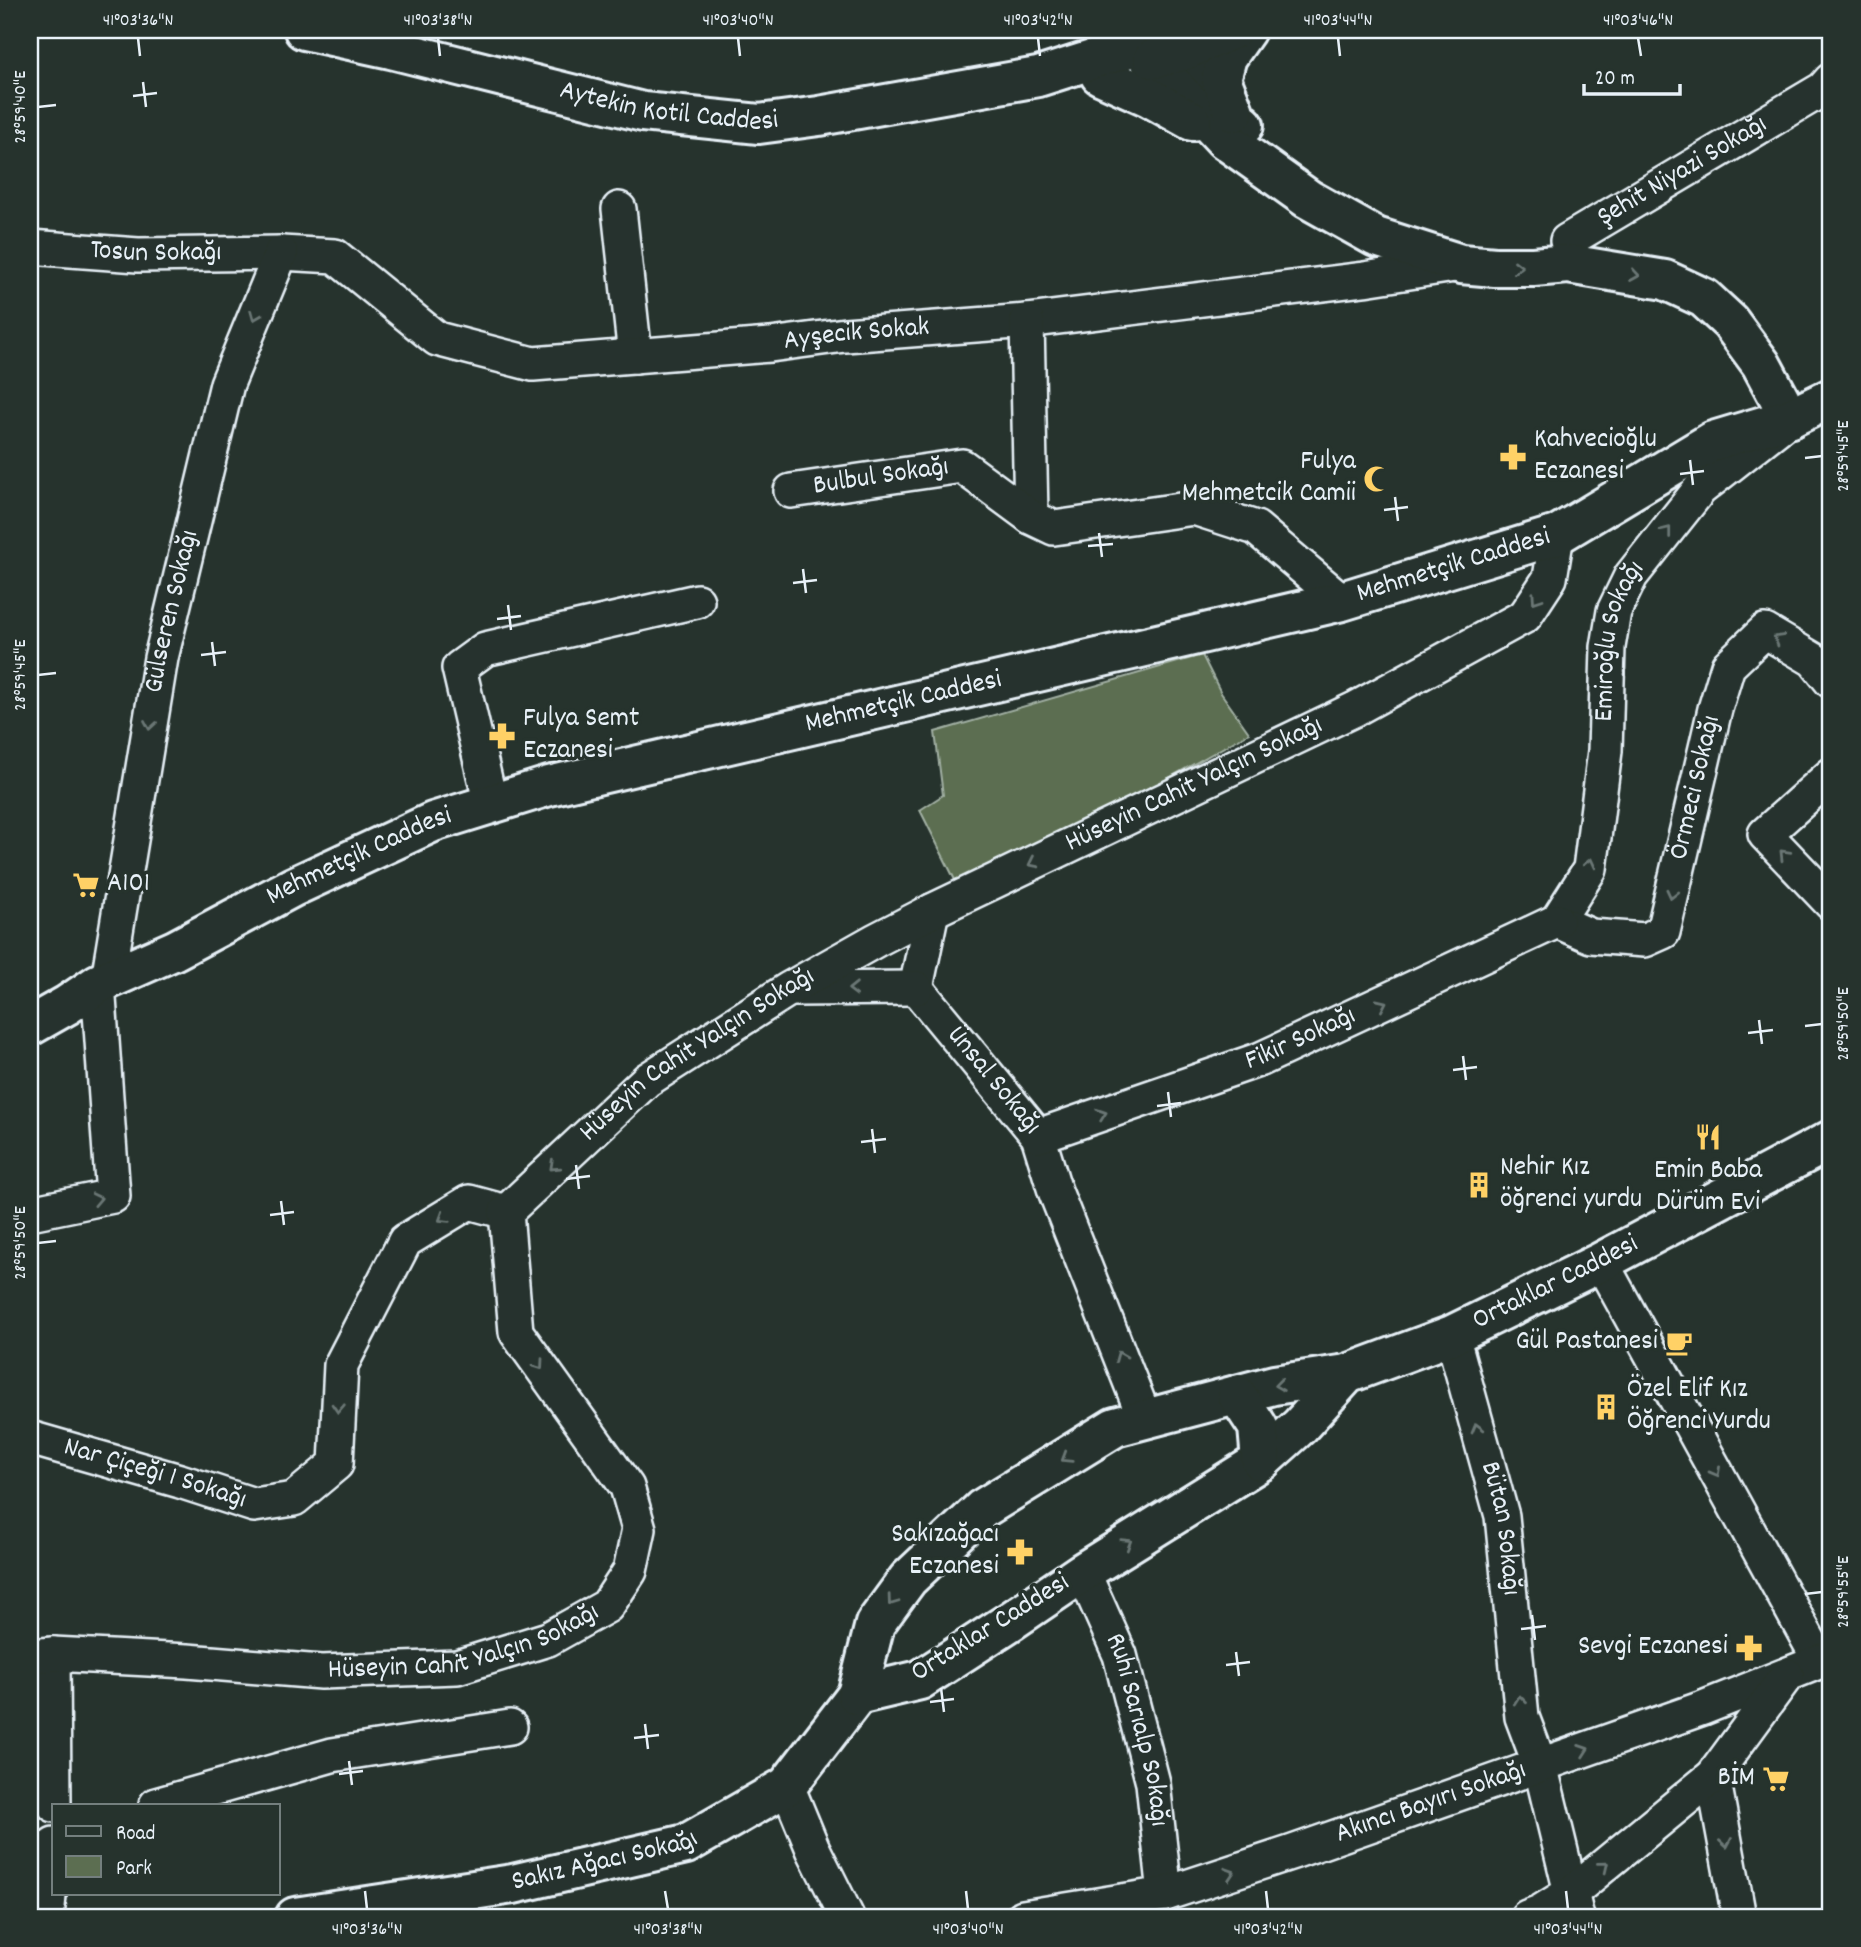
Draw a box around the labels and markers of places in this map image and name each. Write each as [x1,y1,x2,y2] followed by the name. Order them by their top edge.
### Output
[1534,421,1657,493] place label: Kahvecioğlu Eczanesi
[1498,442,1528,472] pharmacy icon: Kahvecioğlu Eczanesi
[1182,443,1357,515] place label: Fulya Mehmetcik Camii
[1362,464,1392,494] mosque icon: Fulya Mehmetcik Camii
[523,700,639,772] place label: Fulya Semt Eczanesi
[487,721,517,751] pharmacy icon: Fulya Semt Eczanesi
[107,865,150,905] place label: A101
[71,870,101,900] supermarket icon: A101
[1693,1122,1723,1152] restaurant icon: Emin Baba Dürüm Evi
[1500,1149,1642,1221] place label: Nehir Kız öğrenci yurdu
[1654,1152,1763,1224] place label: Emin Baba Dürüm Evi
[1464,1170,1494,1200] building icon: Nehir Kız öğrenci yurdu
[1515,1323,1658,1363] place label: Gül Pastanesi
[1664,1328,1694,1358] cafe icon: Gül Pastanesi
[1627,1371,1771,1443] place label: Özel Elif Kız Öğrenci Yurdu
[1591,1392,1621,1422] building icon: Özel Elif Kız Öğrenci Yurdu
[891,1516,999,1588] place label: Sakızağacı Eczanesi
[1005,1537,1035,1567] pharmacy icon: Sakızağacı Eczanesi
[1578,1628,1728,1668] place label: Sevgi Eczanesi
[1734,1633,1764,1663] pharmacy icon: Sevgi Eczanesi
[1717,1759,1755,1799] place label: BİM
[1761,1764,1791,1794] supermarket icon: BİM

